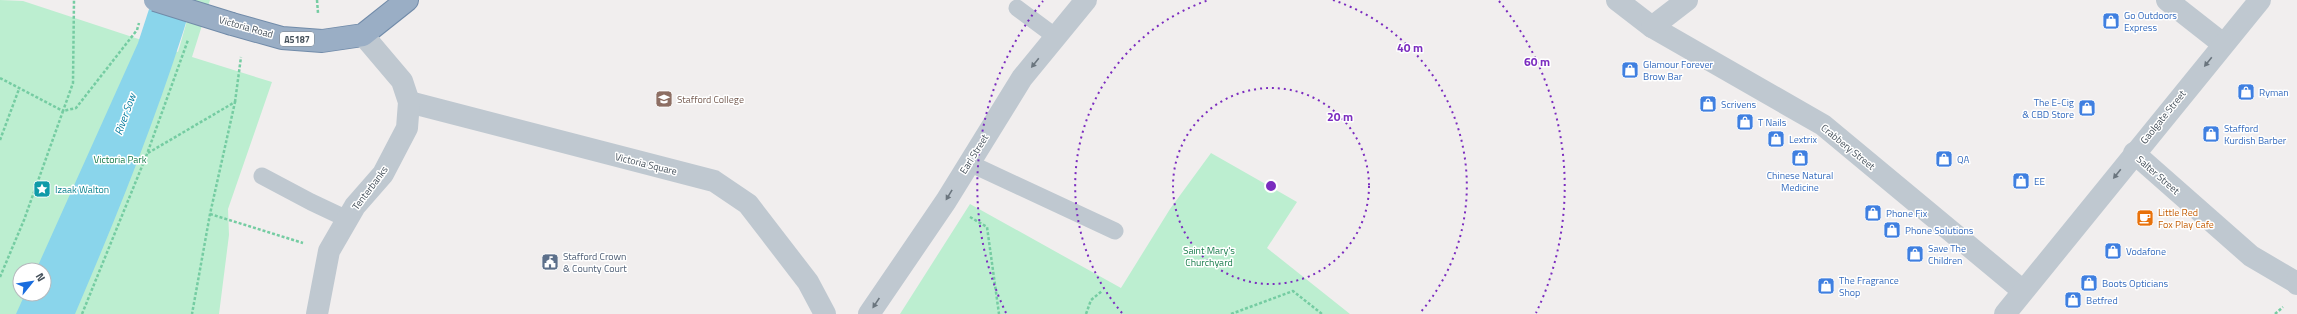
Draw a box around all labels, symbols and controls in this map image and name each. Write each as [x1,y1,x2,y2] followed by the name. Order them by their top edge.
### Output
[2124,8,2177,35] place label: Go Outdoors Express
[2101,11,2121,31] shop icon: Go Outdoors Express
[217,12,275,42] street label: Victoria Road
[280,32,314,46] road number: A5187
[1397,38,1423,57] text: 40 m
[1524,52,1550,71] text: 60 m
[1031,57,1039,68] one-way arrow
[1643,57,1714,84] place label: Glamour Forever Brow Bar
[2204,57,2212,68] one-way arrow
[1620,60,1640,80] shop icon: Glamour Forever Brow Bar
[2236,82,2256,102] shop icon: Ryman
[2259,85,2289,100] place label: Ryman
[2137,86,2190,147] street label: Gaolgate Street
[654,89,674,109] school or university icon: Stafford College
[110,90,140,137] water label: River Sow
[677,92,744,107] place label: Stafford College
[1698,94,1718,114] shop icon: Scrivens
[2022,95,2074,122] place label: The E-Cig & CBD Store
[1721,97,1757,112] place label: Scrivens
[2077,98,2097,118] shop icon: The E-Cig & CBD Store
[1327,107,1353,126] text: 20 m
[1735,112,1755,132] shop icon: T Nails
[1758,115,1787,130] place label: T Nails
[1818,120,1879,174] street label: Crabbery Street
[2224,121,2287,148] place label: Stafford Kurdish Barber
[2201,124,2221,144] shop icon: Stafford Kurdish Barber
[1766,129,1786,149] shop icon: Lextrix
[956,131,992,177] street label: Earl Street
[1789,132,1817,147] place label: Lextrix
[1790,148,1810,168] shop icon: Chinese Natural Medicine
[613,149,679,179] street label: Victoria Square
[1934,149,1954,169] shop icon: QA
[93,152,147,167] park label: Victoria Park
[1957,152,1969,167] place label: QA
[2133,152,2183,198] street label: Salter Street
[348,163,392,213] street label: Tenterbanks
[1767,168,1833,195] place label: Chinese Natural Medicine
[2113,169,2122,180] one-way arrow
[2011,171,2031,191] shop icon: EE
[2034,174,2046,189] place label: EE
[32,179,52,199] place icon: Izaak Walton
[1264,179,1278,193] centre of rings
[55,182,109,197] place label: Izaak Walton
[946,189,953,201] one-way arrow
[1863,203,1883,223] shop icon: Phone Fix
[2158,205,2214,232] place label: Little Red Fox Play Cafe
[1886,206,1928,221] place label: Phone Fix
[2135,208,2155,228] cafe icon: Little Red Fox Play Cafe
[1882,220,1902,240] shop icon: Phone Solutions
[1905,223,1974,238] place label: Phone Solutions
[1928,241,1966,268] place label: Save The Children
[2103,241,2123,261] shop icon: Vodafone
[1183,243,1235,270] park label: Saint Mary's Churchyard
[1905,244,1925,264] shop icon: Save The Children
[2126,244,2166,259] place label: Vodafone
[563,249,627,276] place label: Stafford Crown & County Court
[540,252,560,272] public building icon: Stafford Crown & County Court
[12,262,52,302] north arrow
[32,270,49,284] text: N
[1839,273,1899,300] place label: The Fragrance Shop
[2079,273,2099,293] shop icon: Boots Opticians
[1816,276,1836,296] shop icon: The Fragrance Shop
[2102,276,2169,291] place label: Boots Opticians
[2063,290,2083,310] shop icon: Betfred
[2086,293,2118,308] place label: Betfred
[872,298,880,308] one-way arrow

